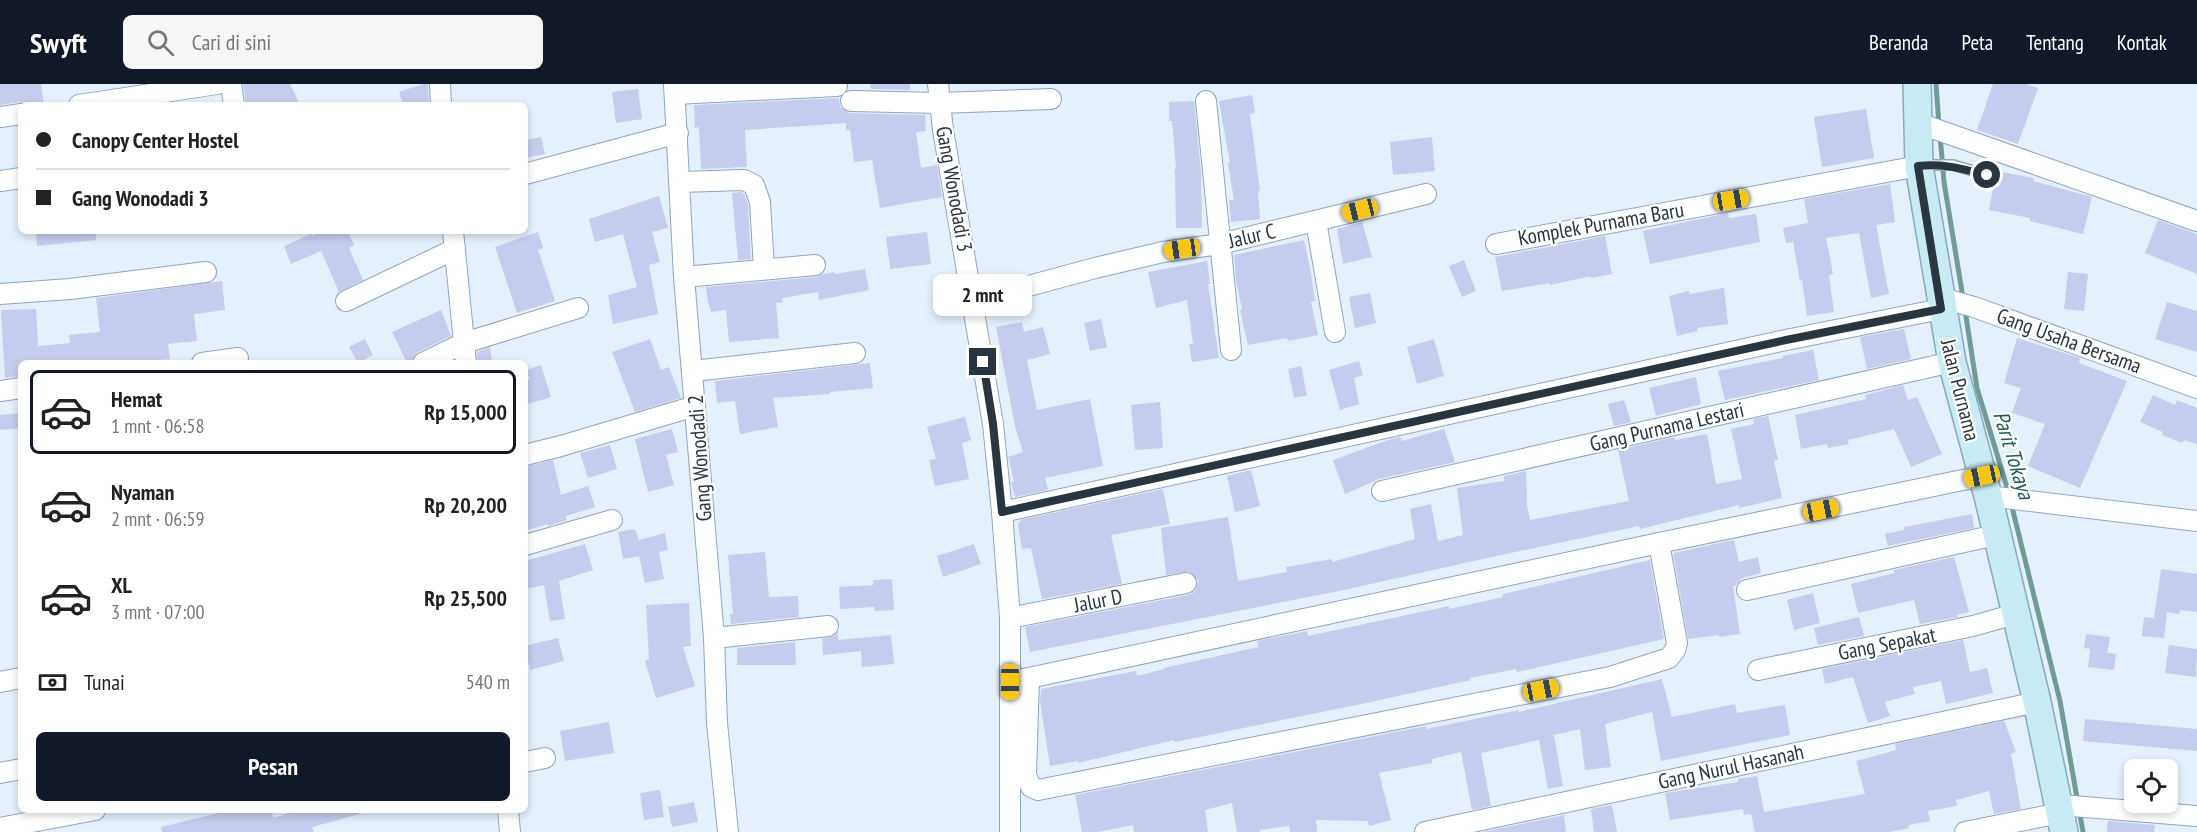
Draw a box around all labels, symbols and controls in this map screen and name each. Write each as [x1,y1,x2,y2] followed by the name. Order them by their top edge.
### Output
[123,15,543,69] search box
[30,24,87,61] text: Swyft
[144,26,177,59] icon: search
[192,28,271,56] text: Cari di sini
[1869,29,1929,56] text: Beranda
[1962,29,1993,56] text: Peta
[2026,29,2084,56] text: Tentang
[2117,29,2167,56] text: Kontak
[930,124,979,254] street label: Gang Wonodadi 3
[72,126,239,154] text: Canopy Center Hostel
[1973,161,2000,188] route start
[72,184,209,212] text: Gang Wonodadi 3
[1712,188,1750,212] car
[1516,196,1686,251] street label: Komplek Purnama Baru
[1340,197,1380,223] car
[1225,217,1278,254] street label: Jalur C
[1163,238,1201,260] car
[934,275,1032,317] callout: 2 mnt
[962,282,1003,308] text: 2 mnt
[1993,302,2145,379] street label: Gang Usaha Bersama
[1935,335,1986,444] street label: Jalan Purnama
[969,348,996,375] route end
[39,385,93,439] icon: car
[111,385,162,413] text: Hemat
[682,394,717,522] street label: Gang Wonodadi 2
[1587,396,1747,457] street label: Gang Purnama Lestari
[424,398,507,426] text: Rp 15,000
[1987,408,2041,504] water label: Parit Tokaya
[111,413,204,439] text: 1 mnt · 06:58
[1963,463,2001,489] car
[39,478,93,532] icon: car
[111,478,174,506] text: Nyaman
[424,491,507,519] text: Rp 20,200
[1802,498,1840,522] car
[111,506,204,532] text: 2 mnt · 06:59
[39,571,93,625] icon: car
[111,571,132,599] text: XL
[1070,583,1124,619] street label: Jalur D
[424,584,507,612] text: Rp 25,500
[111,599,204,625] text: 3 mnt · 07:00
[1836,621,1938,666] street label: Gang Sepakat
[1001,664,1019,700] car
[36,666,69,699] icon: cash
[84,668,125,696] text: Tunai
[466,669,510,695] text: 540 m
[1522,678,1560,702] car
[36,732,510,801] button: Pesan
[1656,738,1806,795] street label: Gang Nurul Hasanah
[2124,759,2178,813] map controls
[2124,759,2178,813] button: locate

